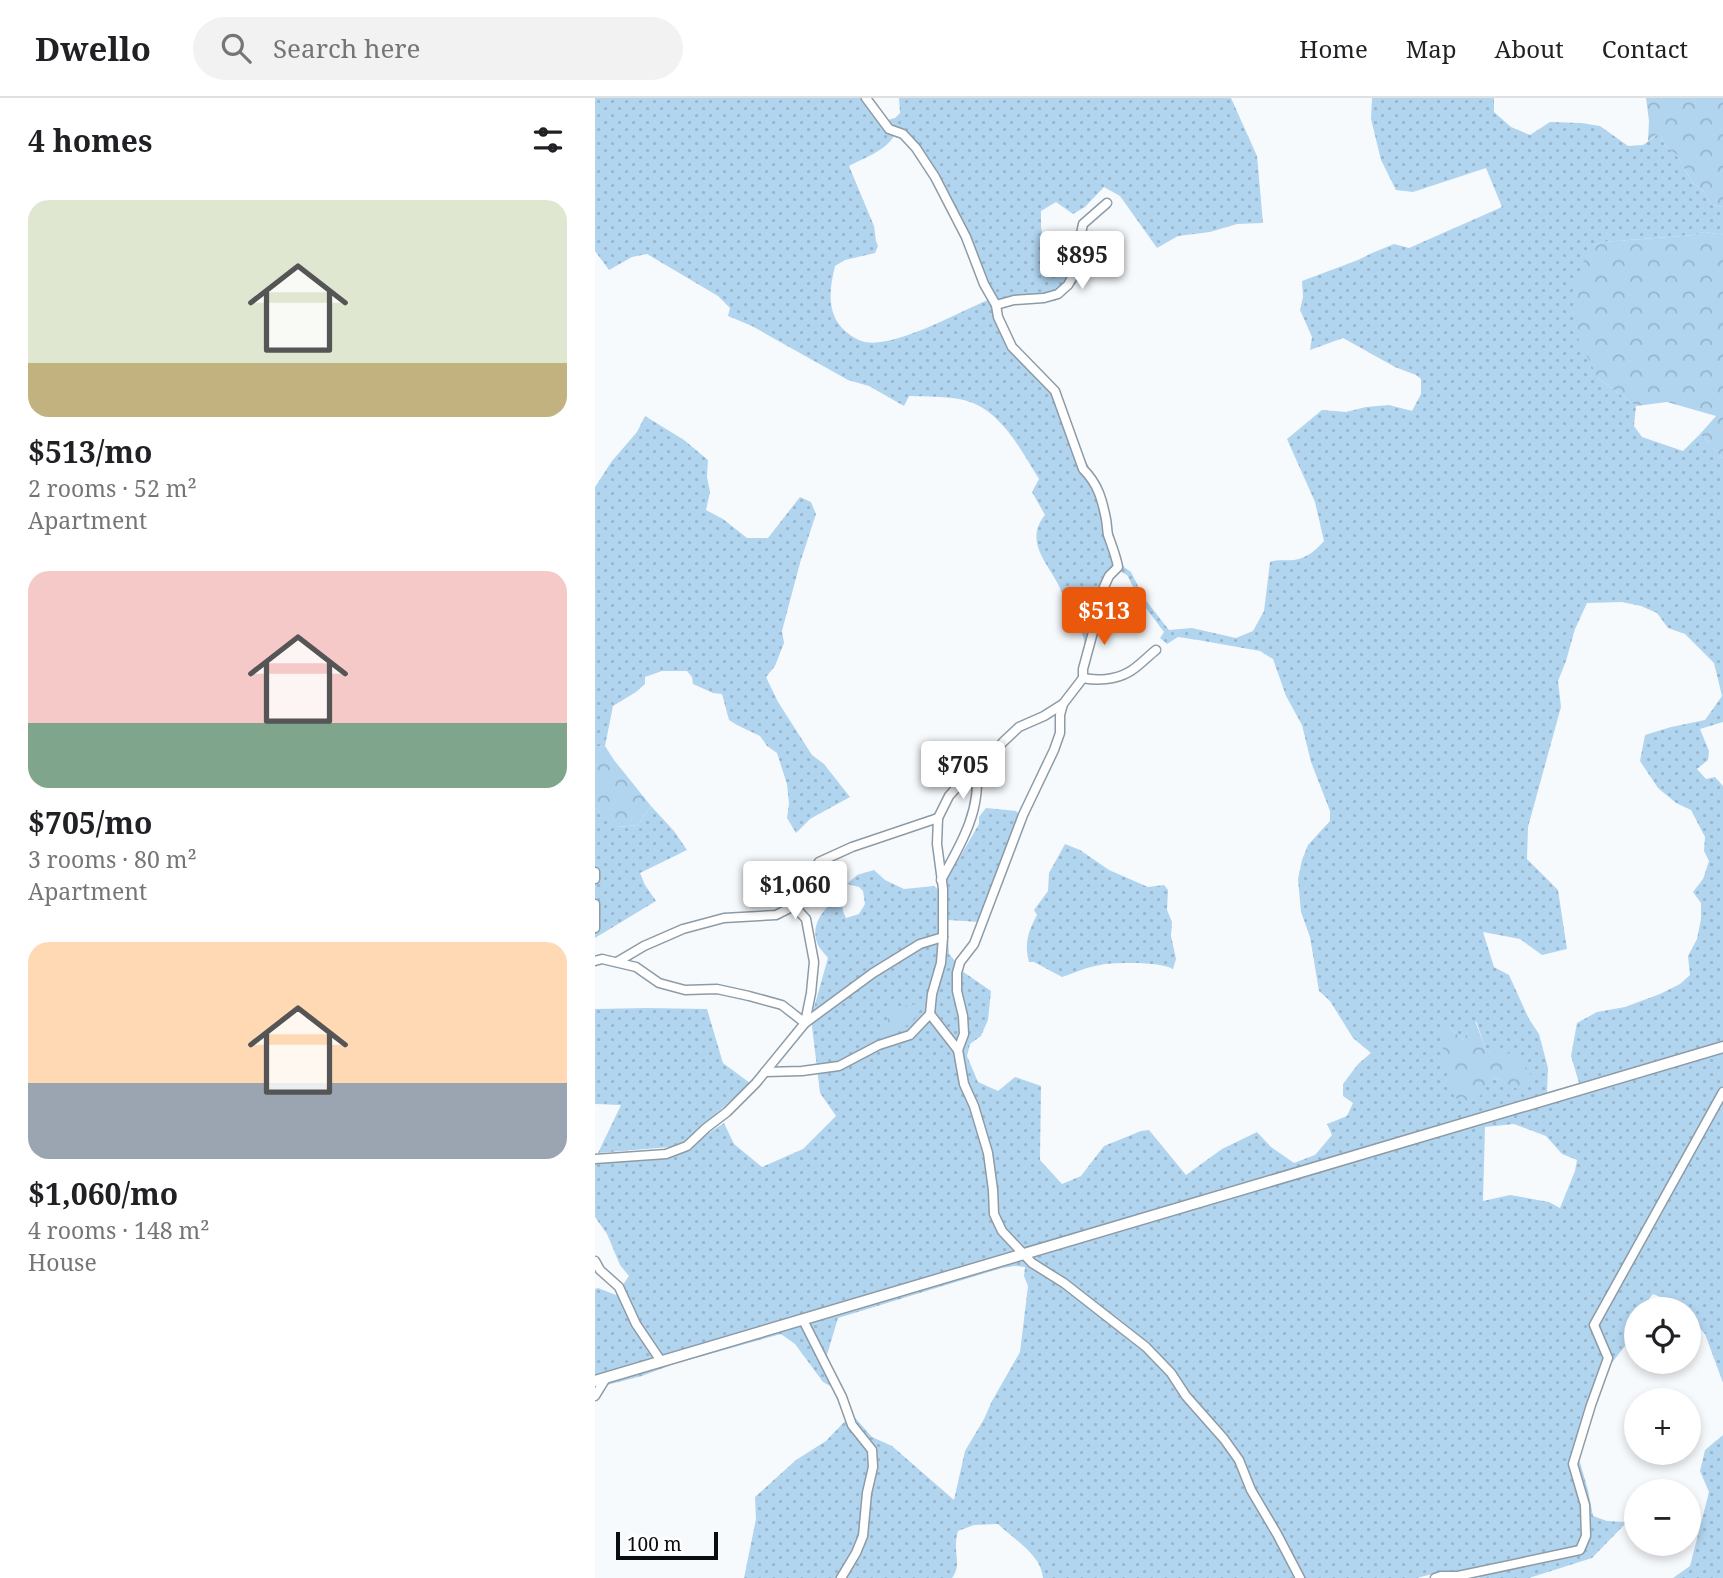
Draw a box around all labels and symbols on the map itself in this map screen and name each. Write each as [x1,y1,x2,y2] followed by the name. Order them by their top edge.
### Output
[1041,232,1123,291] pin: $895
[1063,588,1145,647] pin: $513
[922,742,1004,801] pin: $705
[738,862,852,921] pin: $1,060
[616,1529,717,1561] scale bar

